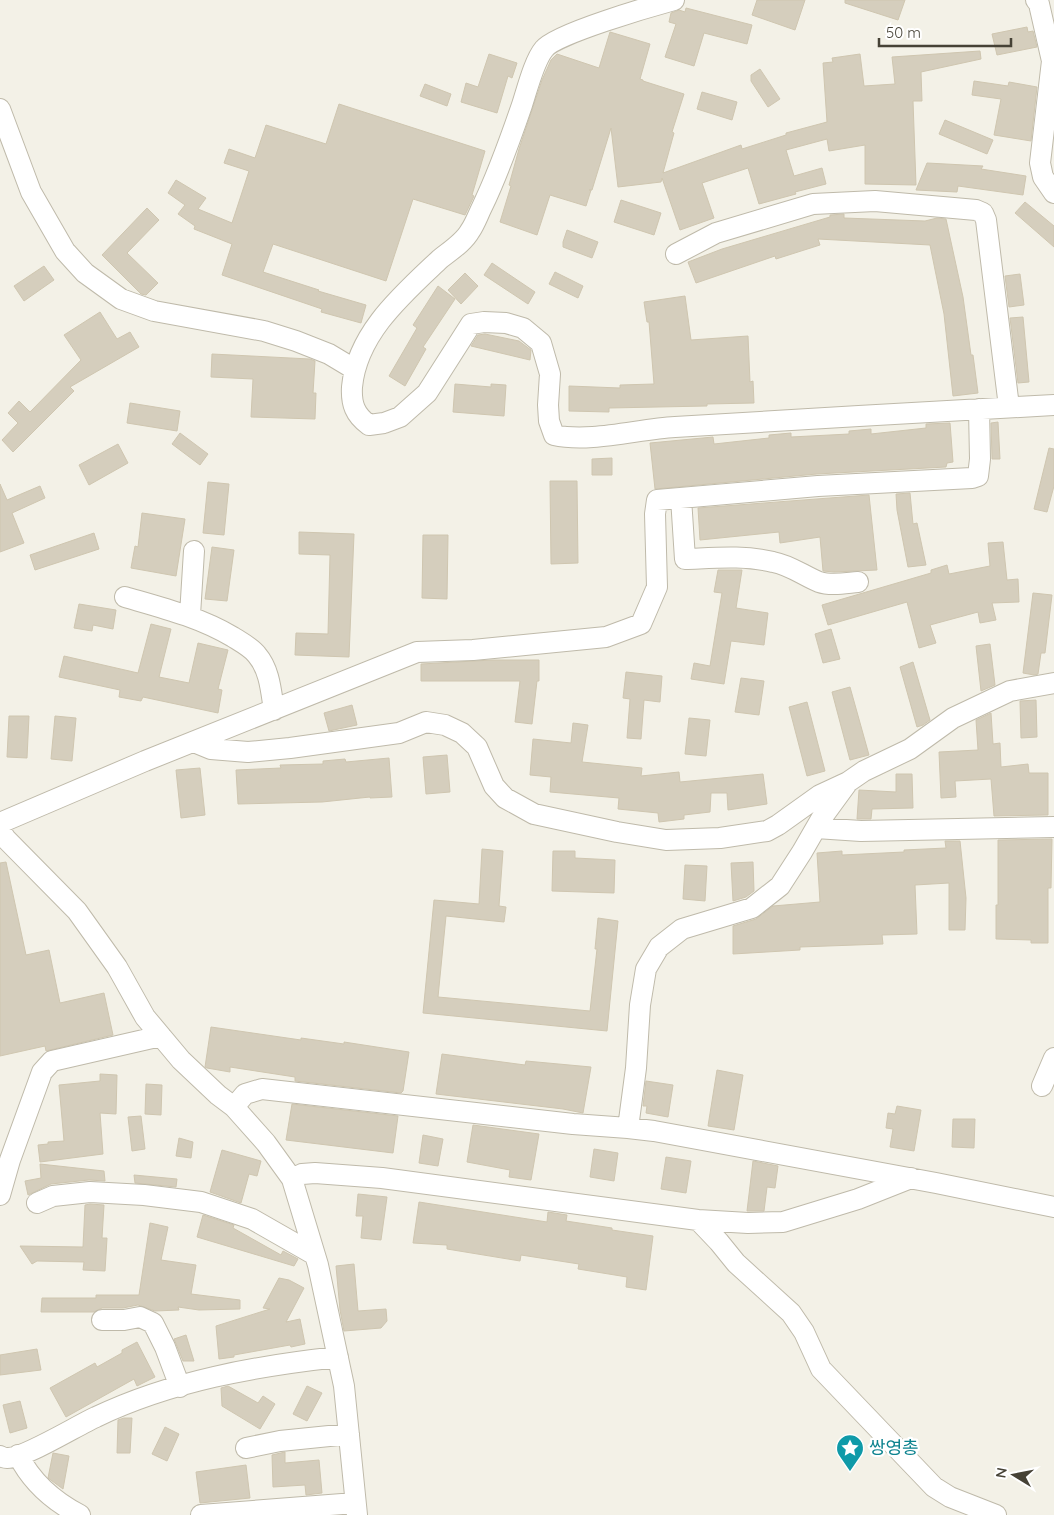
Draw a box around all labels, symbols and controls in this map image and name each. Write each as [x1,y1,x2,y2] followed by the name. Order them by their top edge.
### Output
[879,15,1012,47] scale bar
[886,23,921,42] text: 50 m
[835,1433,865,1472] place icon: 쌍영총
[869,1436,919,1459] place label: 쌍영총
[989,1450,1039,1500] north arrow
[991,1466,1011,1479] text: N

